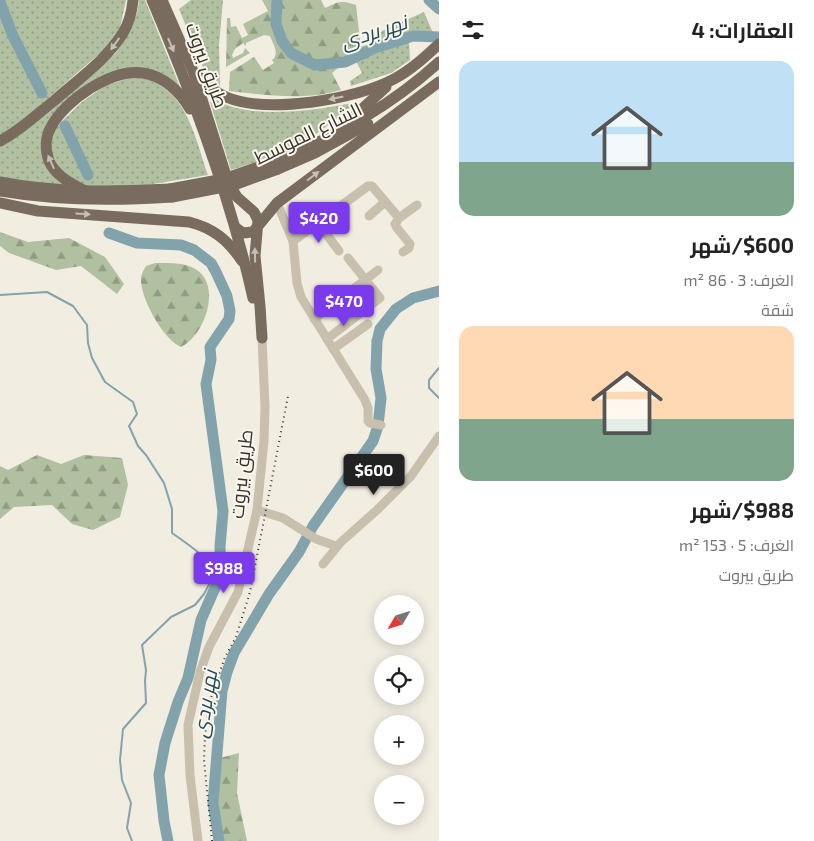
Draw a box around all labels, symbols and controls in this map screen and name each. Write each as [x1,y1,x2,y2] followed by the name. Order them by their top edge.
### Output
[338,8,413,54] water label: نهر بردى
[459,16,487,44] icon: filters
[691,17,794,42] text: العقارات: 4
[179,19,234,111] street label: طريق بيروت
[109,37,120,50] one-way arrow
[167,38,175,52] one-way arrow
[582,93,672,183] icon: home
[328,94,343,102] one-way arrow
[250,97,367,171] street label: الشارع الموسط
[47,155,55,169] one-way arrow
[306,171,319,182] one-way arrow
[289,202,349,244] pin: $420
[300,208,338,227] text: $420
[75,211,91,219] one-way arrow
[690,232,794,257] text: $600/شهر
[251,247,259,263] one-way arrow
[684,270,794,289] text: الغرف: 3 · 86 m²
[314,284,374,327] pin: $470
[325,291,363,310] text: $470
[761,300,794,319] text: شقة
[582,358,672,448] icon: home
[224,428,259,520] street label: طريق بيروت
[344,454,404,496] pin: $600
[355,460,393,479] text: $600
[691,497,794,522] text: $988/شهر
[679,535,794,554] text: الغرف: 5 · 153 m²
[194,552,254,594] pin: $988
[205,558,243,577] text: $988
[719,565,794,584] text: طريق بيروت
[374,595,424,645] north arrow
[374,595,424,825] map controls
[374,655,424,705] button: locate
[187,666,223,739] water label: نهر بردى
[374,715,424,765] button: +
[374,775,424,825] button: −

